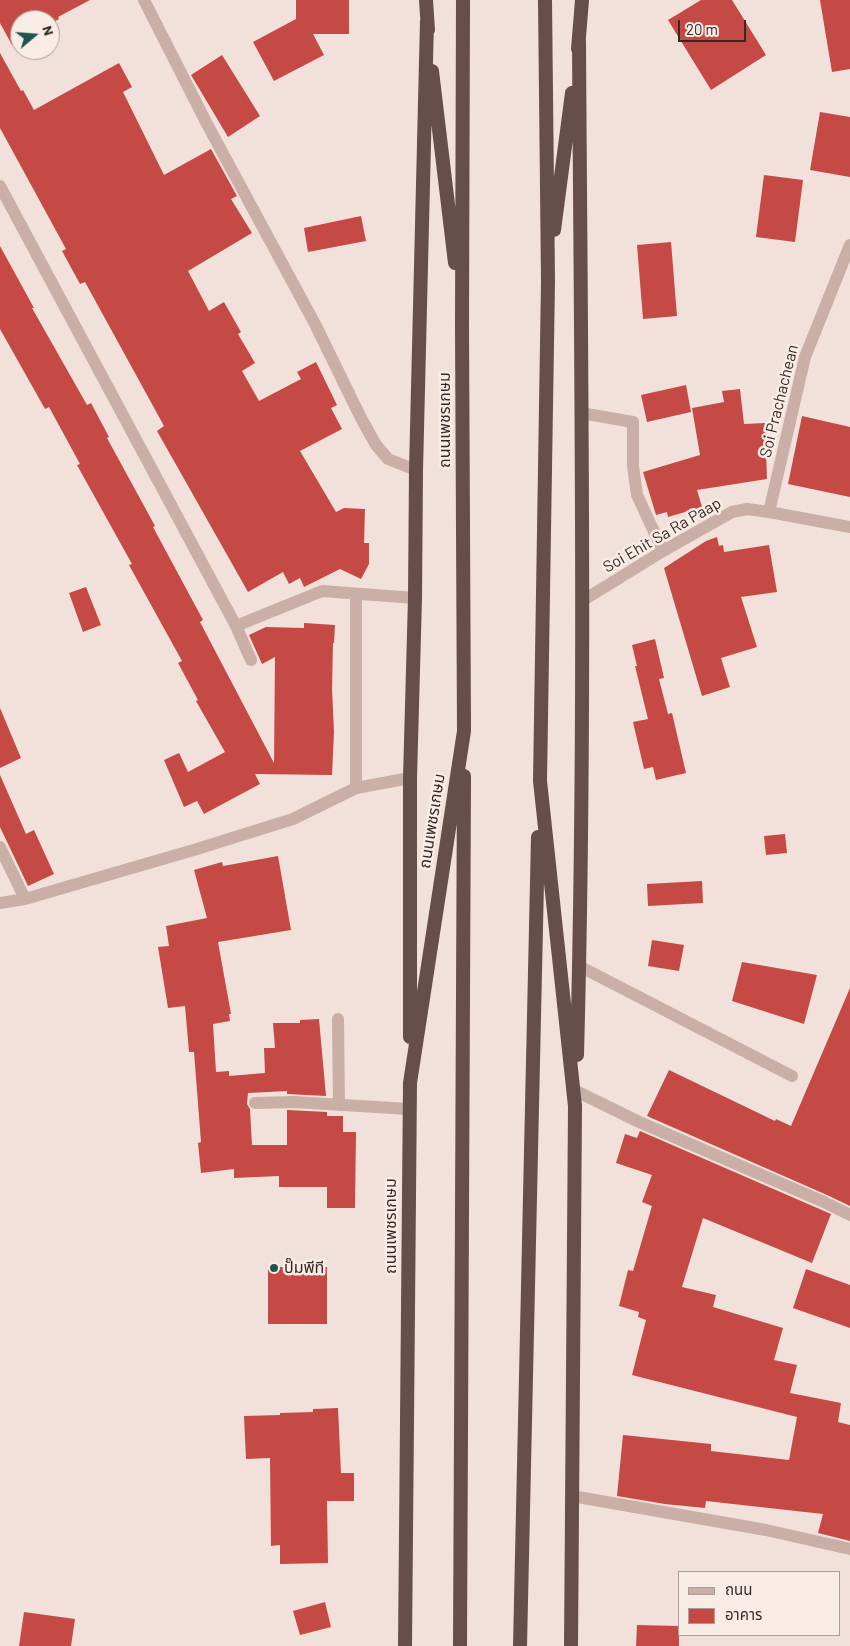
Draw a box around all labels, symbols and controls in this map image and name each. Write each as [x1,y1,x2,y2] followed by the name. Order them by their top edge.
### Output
[10,10,60,60] north arrow
[680,10,748,42] scale bar
[686,20,718,38] text: 20 m
[39,23,58,38] text: N
[756,342,802,460] street label: Soi Prachachean
[435,372,455,468] street label: ถนนเพชรเกษม
[600,493,724,577] street label: Soi Ehit Sa Ra Paap
[415,772,449,870] street label: ถนนเพชรเกษม
[381,1178,401,1274] street label: ถนนเพชรเกษม
[284,1258,324,1278] place label: ปั๊มพีที
[268,1262,280,1274] marker: ปั๊มพีที
[678,1571,840,1636] legend
[725,1580,752,1598] text: ถนน
[725,1605,762,1623] text: อาคาร

